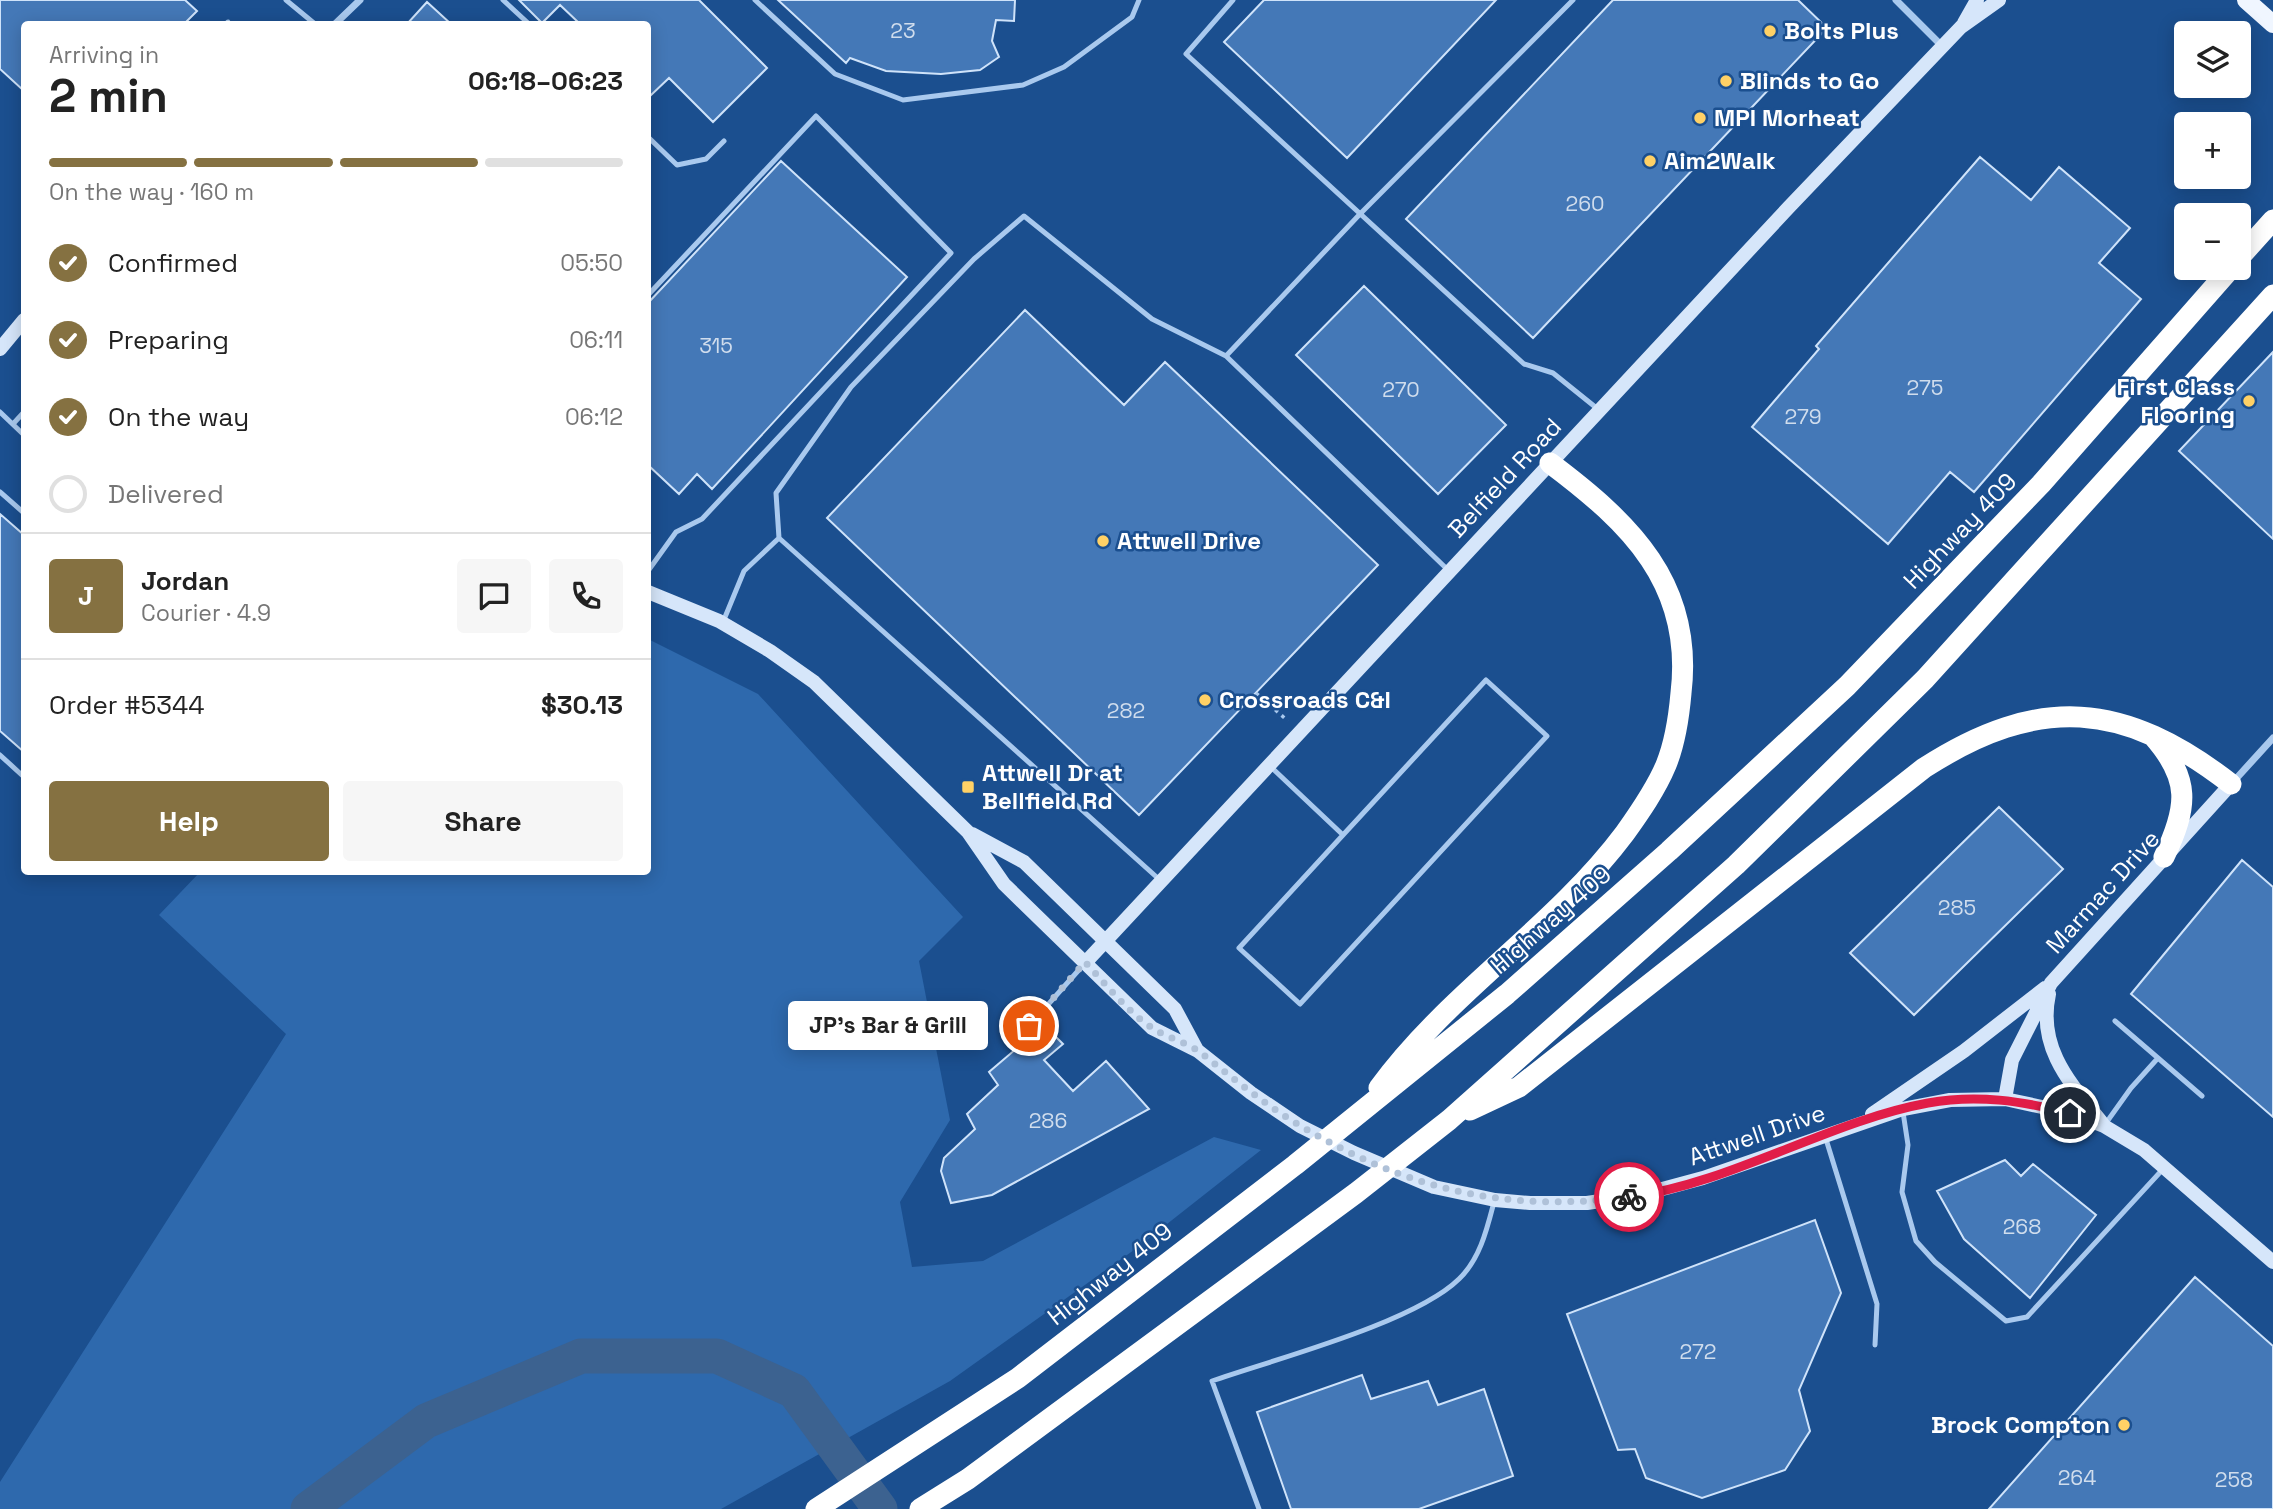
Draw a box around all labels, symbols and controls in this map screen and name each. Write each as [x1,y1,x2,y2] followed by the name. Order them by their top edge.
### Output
[1784,15,1899,46] place label: Bolts Plus
[890,17,916,44] house number: 23
[2174,21,2251,280] map controls
[2174,21,2251,98] button: layers
[1762,23,1778,39] marker: Bolts Plus
[49,40,159,70] text: Arriving in
[468,64,623,98] text: 06:18–06:23
[1740,65,1879,96] place label: Blinds to Go
[49,67,168,125] text: 2 min
[1718,73,1734,89] marker: Blinds to Go
[1714,102,1860,133] place label: MPI Morheat
[1692,110,1708,126] marker: MPI Morheat
[2174,112,2251,189] button: +
[1664,145,1776,176] place label: Aim2Walk
[1642,153,1658,169] marker: Aim2Walk
[49,177,254,207] text: On the way · 160 m
[1566,190,1604,217] house number: 260
[2174,203,2251,280] button: −
[49,244,87,282] icon: check
[108,246,238,280] text: Confirmed
[560,248,623,278] text: 05:50
[49,321,87,359] icon: check
[108,323,229,357] text: Preparing
[569,325,623,355] text: 06:11
[699,332,733,359] house number: 315
[2116,371,2235,430] place label: First Class Flooring
[1907,374,1943,401] house number: 275
[1382,376,1420,403] house number: 270
[2241,393,2257,409] marker: First Class Flooring
[49,398,87,436] icon: check
[108,400,249,434] text: On the way
[565,402,623,432] text: 06:12
[1784,403,1822,430] house number: 279
[1441,411,1568,544] street label: Belfield Road
[1896,466,2023,595] street label: Highway 409
[108,477,224,511] text: Delivered
[1117,525,1261,556] place label: Attwell Drive
[1095,533,1111,549] marker: Attwell Drive
[457,559,531,633] button: chat
[549,559,623,633] button: phone
[141,564,229,598] text: Jordan
[78,579,94,613] text: J
[141,598,271,628] text: Courier · 4.9
[1219,684,1391,715] place label: Crossroads C&I
[49,688,204,722] text: Order #5344
[541,688,623,722] text: $30.13
[1197,692,1213,708] marker: Crossroads C&I
[1107,697,1145,724] house number: 282
[982,757,1123,816] place label: Attwell Dr at Bellfield Rd
[960,779,976,795] marker: Attwell Dr at Bellfield Rd
[49,781,329,861] button: Help
[343,781,623,861] button: Share
[2039,823,2166,960] street label: Marmac Drive
[1484,859,1617,981] street label: Highway 409
[1938,894,1976,921] house number: 285
[999,996,1059,1056] pin
[788,1002,987,1050] callout: JP's Bar & Grill
[1010,1007,1048,1045] icon: bag
[809,1010,967,1040] text: JP's Bar & Grill
[2040,1083,2100,1143] pin
[2051,1094,2089,1132] icon: home
[1684,1097,1829,1172] street label: Attwell Drive
[1029,1107,1067,1134] house number: 286
[1594,1162,1664,1232] courier
[1610,1178,1648,1216] icon: bike
[2003,1213,2041,1240] house number: 268
[1041,1215,1178,1332] street label: Highway 409
[1680,1338,1716,1365] house number: 272
[1931,1409,2110,1440] place label: Brock Compton
[2116,1417,2132,1433] marker: Brock Compton
[2058,1464,2096,1491] house number: 264
[2215,1466,2253,1493] house number: 258

